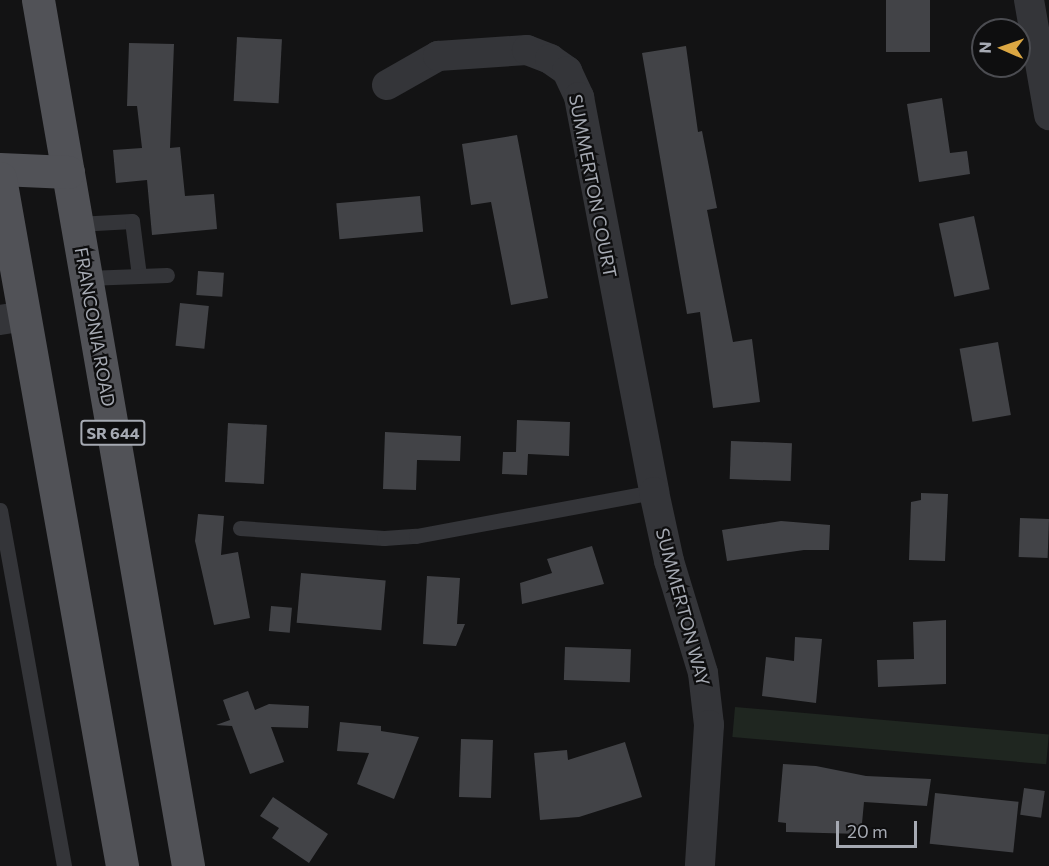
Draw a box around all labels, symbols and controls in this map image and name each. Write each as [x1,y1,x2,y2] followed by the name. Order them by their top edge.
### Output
[971,18,1031,78] north arrow
[975,41,994,54] text: N
[565,92,621,280] street label: SUMMERTON COURT
[70,246,120,408] street label: FRANCONIA ROAD
[80,420,146,446] road number: SR 644
[652,526,714,688] street label: SUMMERTON WAY
[839,809,920,847] scale bar
[847,820,888,842] text: 20 m

